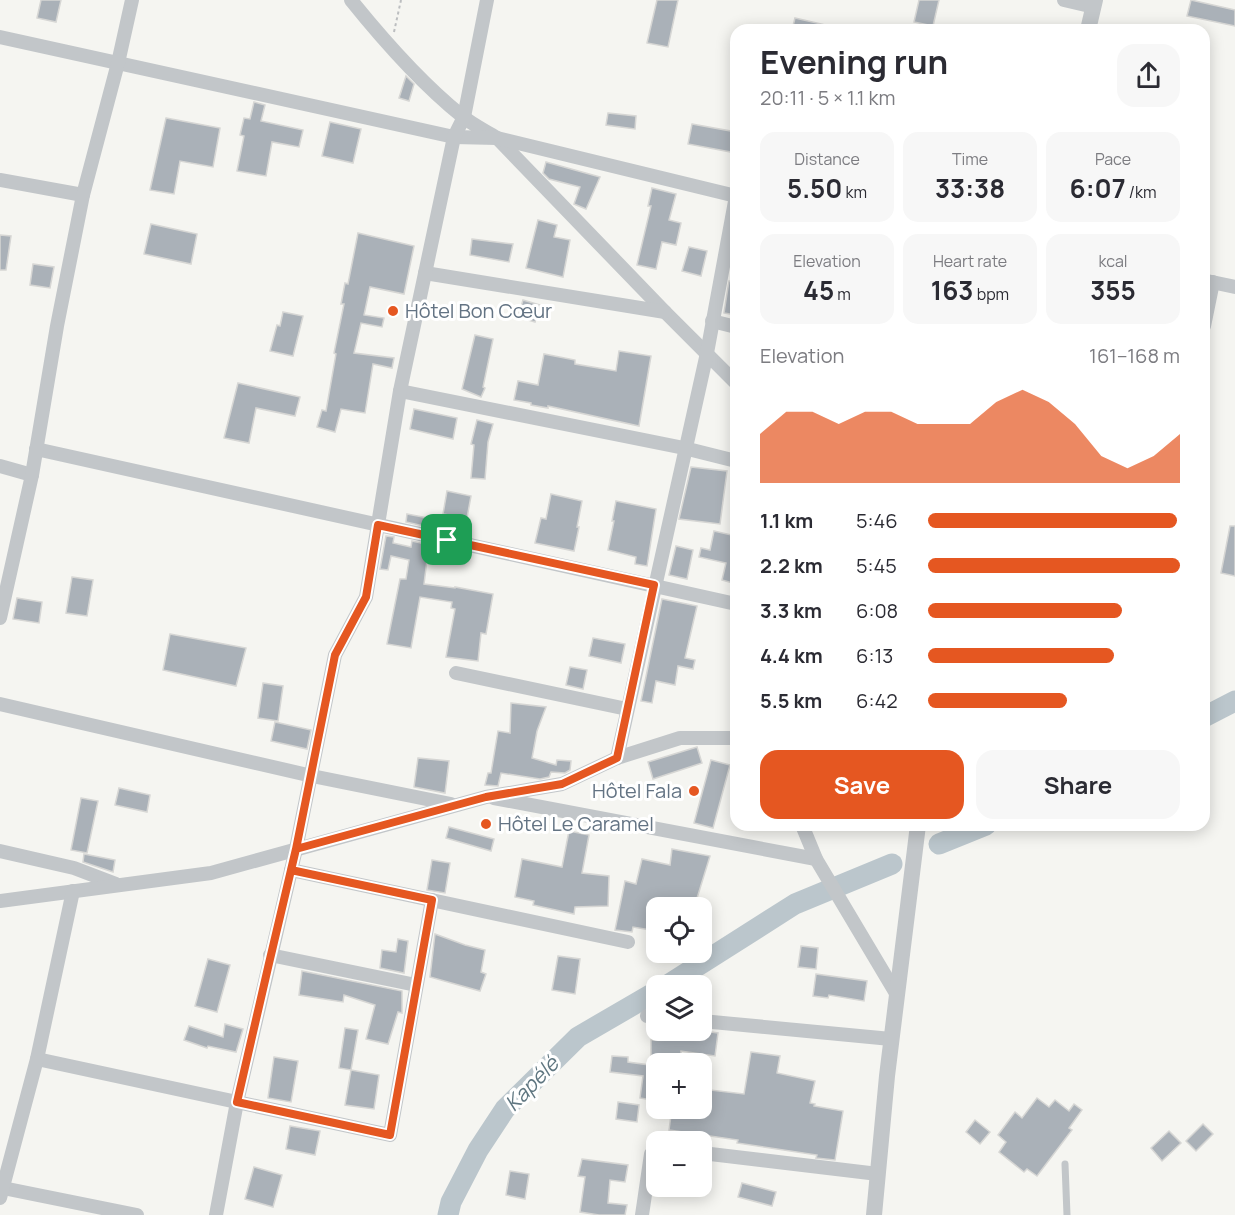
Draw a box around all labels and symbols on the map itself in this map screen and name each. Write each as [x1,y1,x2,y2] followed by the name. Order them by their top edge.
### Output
[405,297,552,324] place label: Hôtel Bon Cœur
[386,304,400,318] marker: Hôtel Bon Cœur
[421,514,472,565] pin
[592,777,682,804] place label: Hôtel Fala
[687,784,701,798] marker: Hôtel Fala
[498,810,654,837] place label: Hôtel Le Caramel
[479,817,493,831] marker: Hôtel Le Caramel
[498,1049,565,1117] water label: Kapélé

